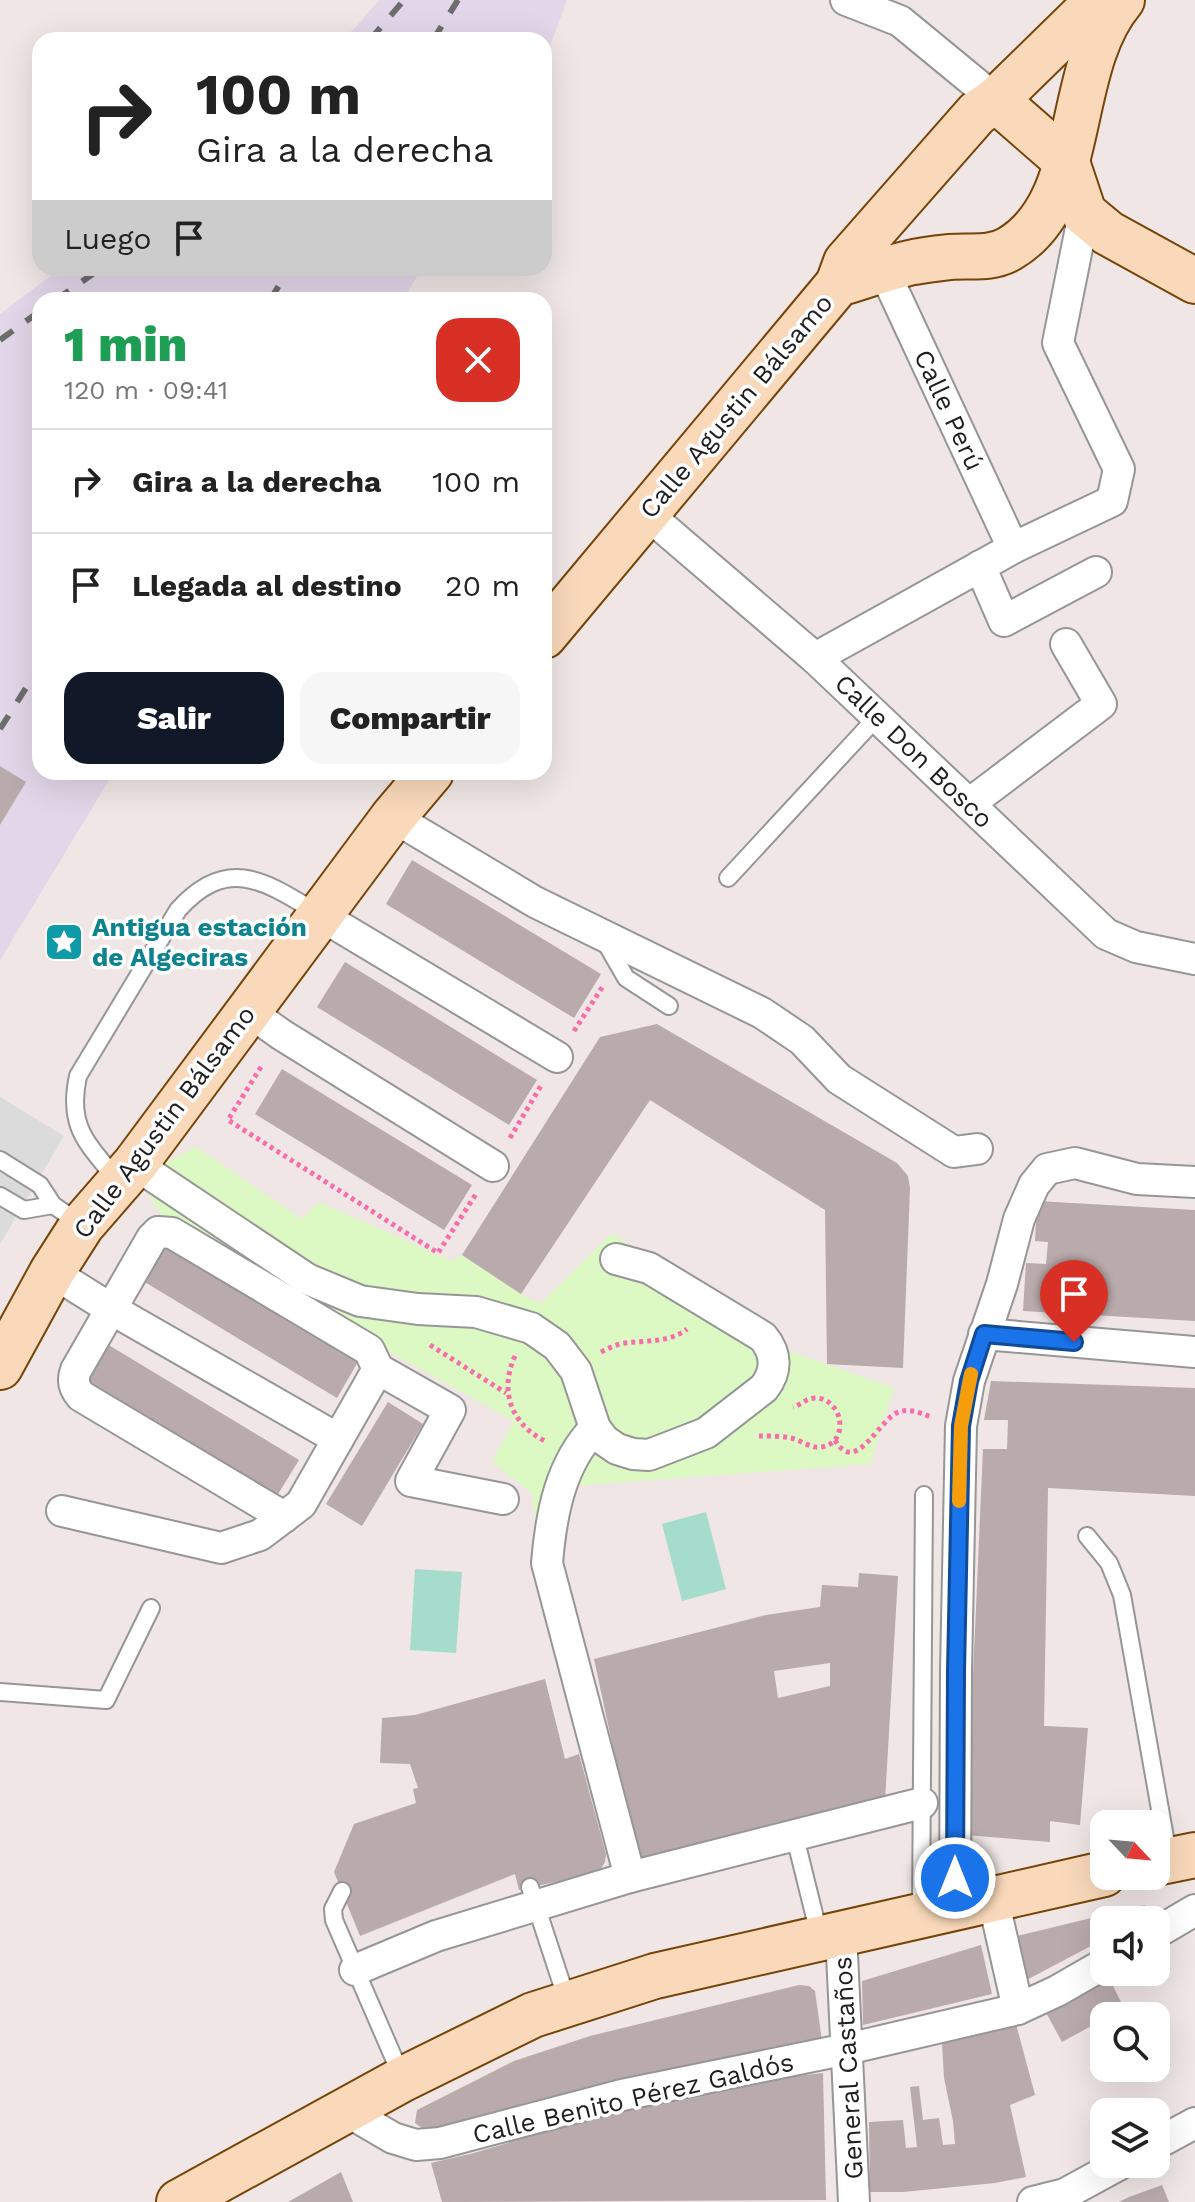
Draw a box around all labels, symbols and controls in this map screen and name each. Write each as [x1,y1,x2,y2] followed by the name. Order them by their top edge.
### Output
[196,62,361,128] text: 100 m
[64,64,168,168] icon: right
[196,129,493,171] text: Gira a la derecha
[167,216,211,260] icon: arrive
[64,221,151,256] text: Luego
[633,288,839,524] street label: Calle Agustin Bálsamo
[64,316,187,373] text: 1 min
[436,318,520,402] button: close
[908,345,990,475] street label: Calle Perú
[64,375,228,405] text: 120 m · 09:41
[64,459,108,503] icon: right
[132,464,381,499] text: Gira a la derecha
[432,464,520,499] text: 100 m
[64,563,108,607] icon: arrive
[132,568,402,603] text: Llegada al destino
[445,568,520,603] text: 20 m
[829,668,999,834] street label: Calle Don Bosco
[64,672,284,764] button: Salir
[300,672,520,764] button: Compartir
[92,912,307,972] place label: Antigua estación de Algeciras
[43,921,85,963] place icon: Antigua estación de Algeciras
[67,1000,261,1244] street label: Calle Agustin Bálsamo
[1040,1260,1108,1342] pin
[1052,1272,1096,1316] icon: arrive
[1090,1810,1170,1890] north arrow
[1090,1810,1170,2178] map controls
[913,1836,997,1920] position arrow
[1090,1906,1170,1986] button: sound
[827,1956,869,2180] street label: General Castaños
[1090,2002,1170,2082] button: search
[470,2046,796,2150] street label: Calle Benito Pérez Galdós
[1090,2098,1170,2178] button: layers

